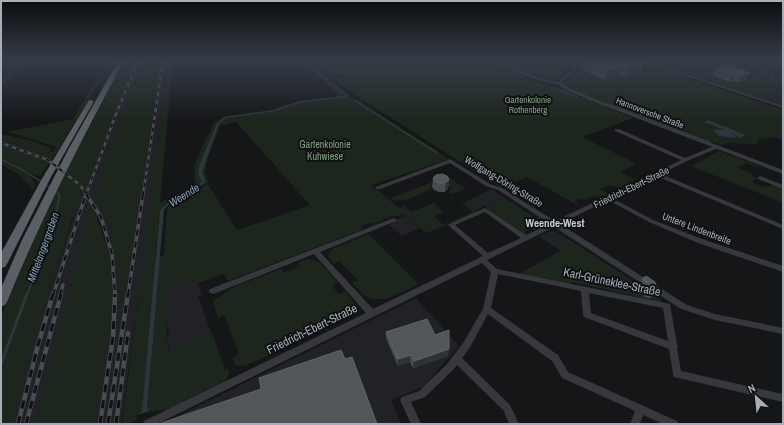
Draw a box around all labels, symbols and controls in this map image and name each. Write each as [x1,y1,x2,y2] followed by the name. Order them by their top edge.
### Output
[505,94,551,116] park label: Gartenkolonie Rothenberg
[614,95,686,131] street label: Hannoversche Straße
[299,138,351,163] park label: Gartenkolonie Kuhwiese
[462,153,546,210] street label: Wolfgang-Döring-Straße
[591,163,672,211] street label: Friedrich-Ebert-Straße
[166,180,202,210] water label: Weende
[660,209,734,248] street label: Untere Lindenbreite
[24,210,62,284] water label: Mittelangergraben
[526,216,584,230] district label: Weende-West
[562,264,662,300] street label: Karl-Grüneklee-Straße
[264,300,360,358] street label: Friedrich-Ebert-Straße
[736,377,776,417] north arrow
[745,380,758,396] text: N

